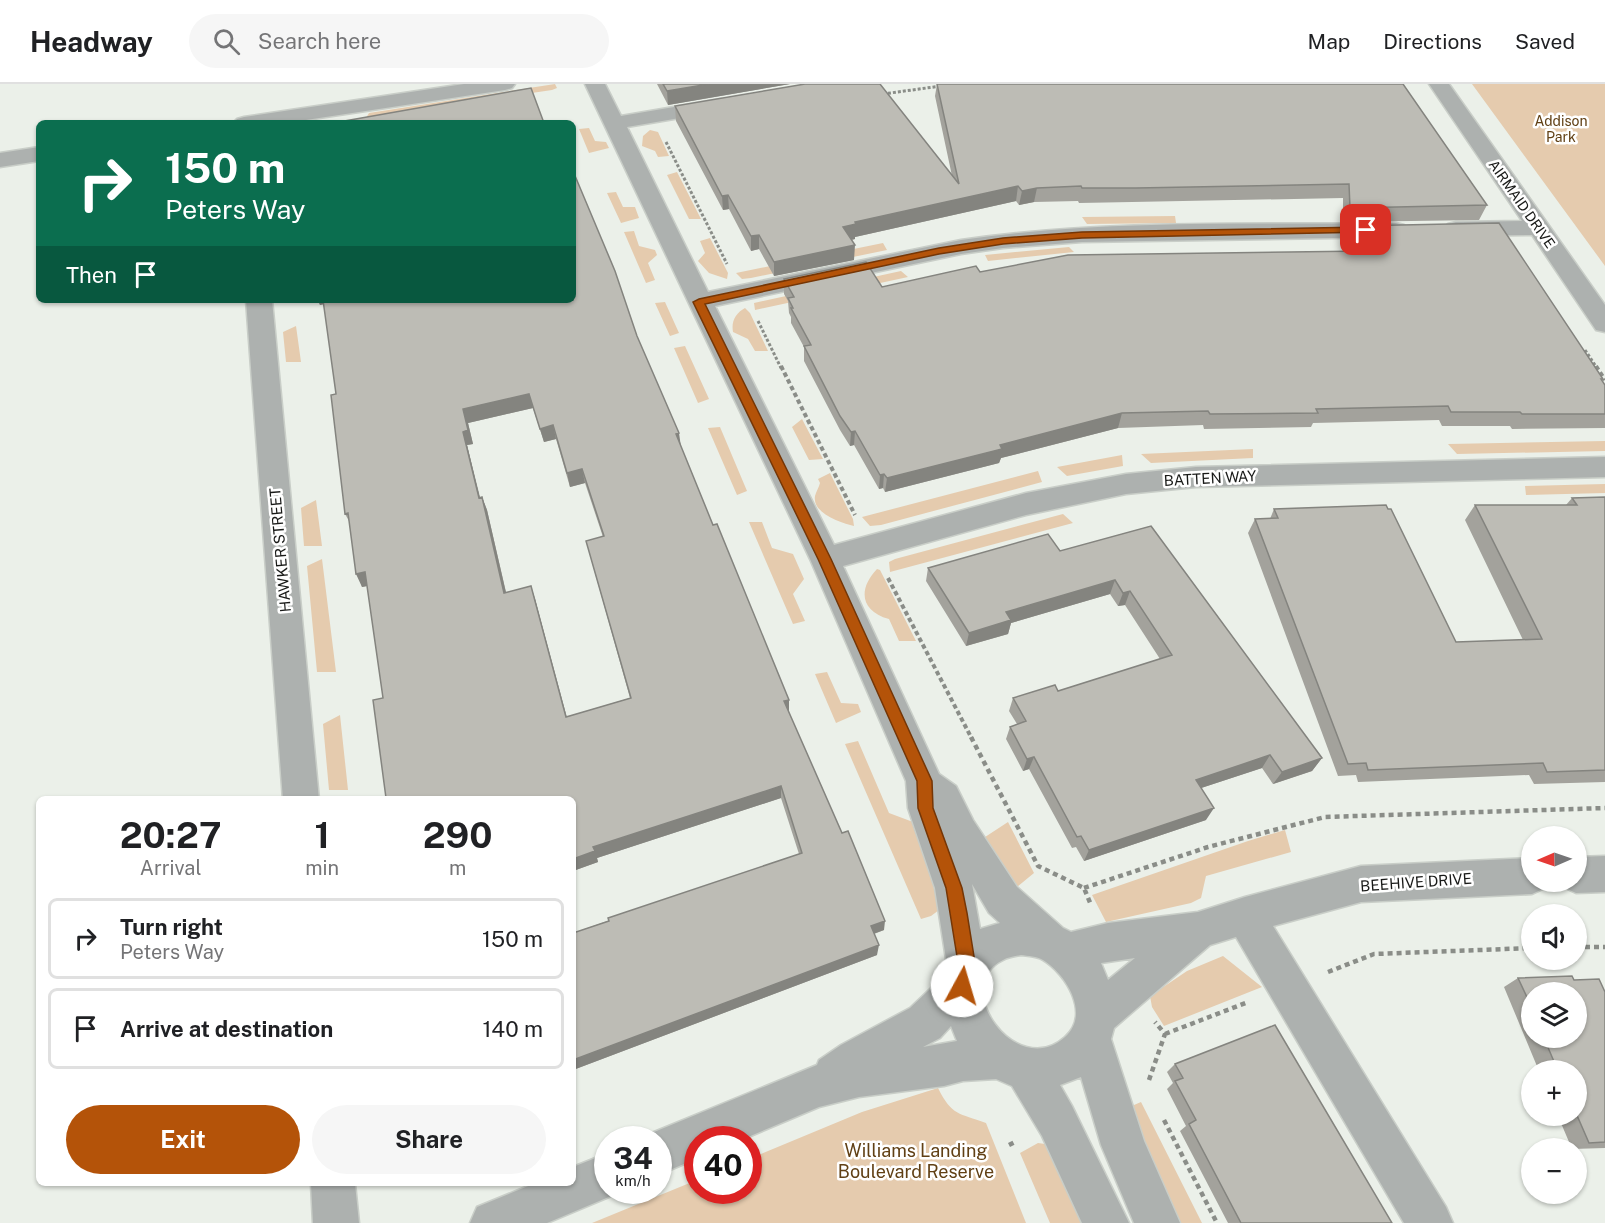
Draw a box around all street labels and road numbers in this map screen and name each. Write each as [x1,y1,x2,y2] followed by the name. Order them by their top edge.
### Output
[1486,157,1558,251] street label: AIRMAID DRIVE
[1163,467,1257,489] street label: BATTEN WAY
[266,487,294,613] street label: HAWKER STREET
[1360,870,1472,894] street label: BEEHIVE DRIVE

